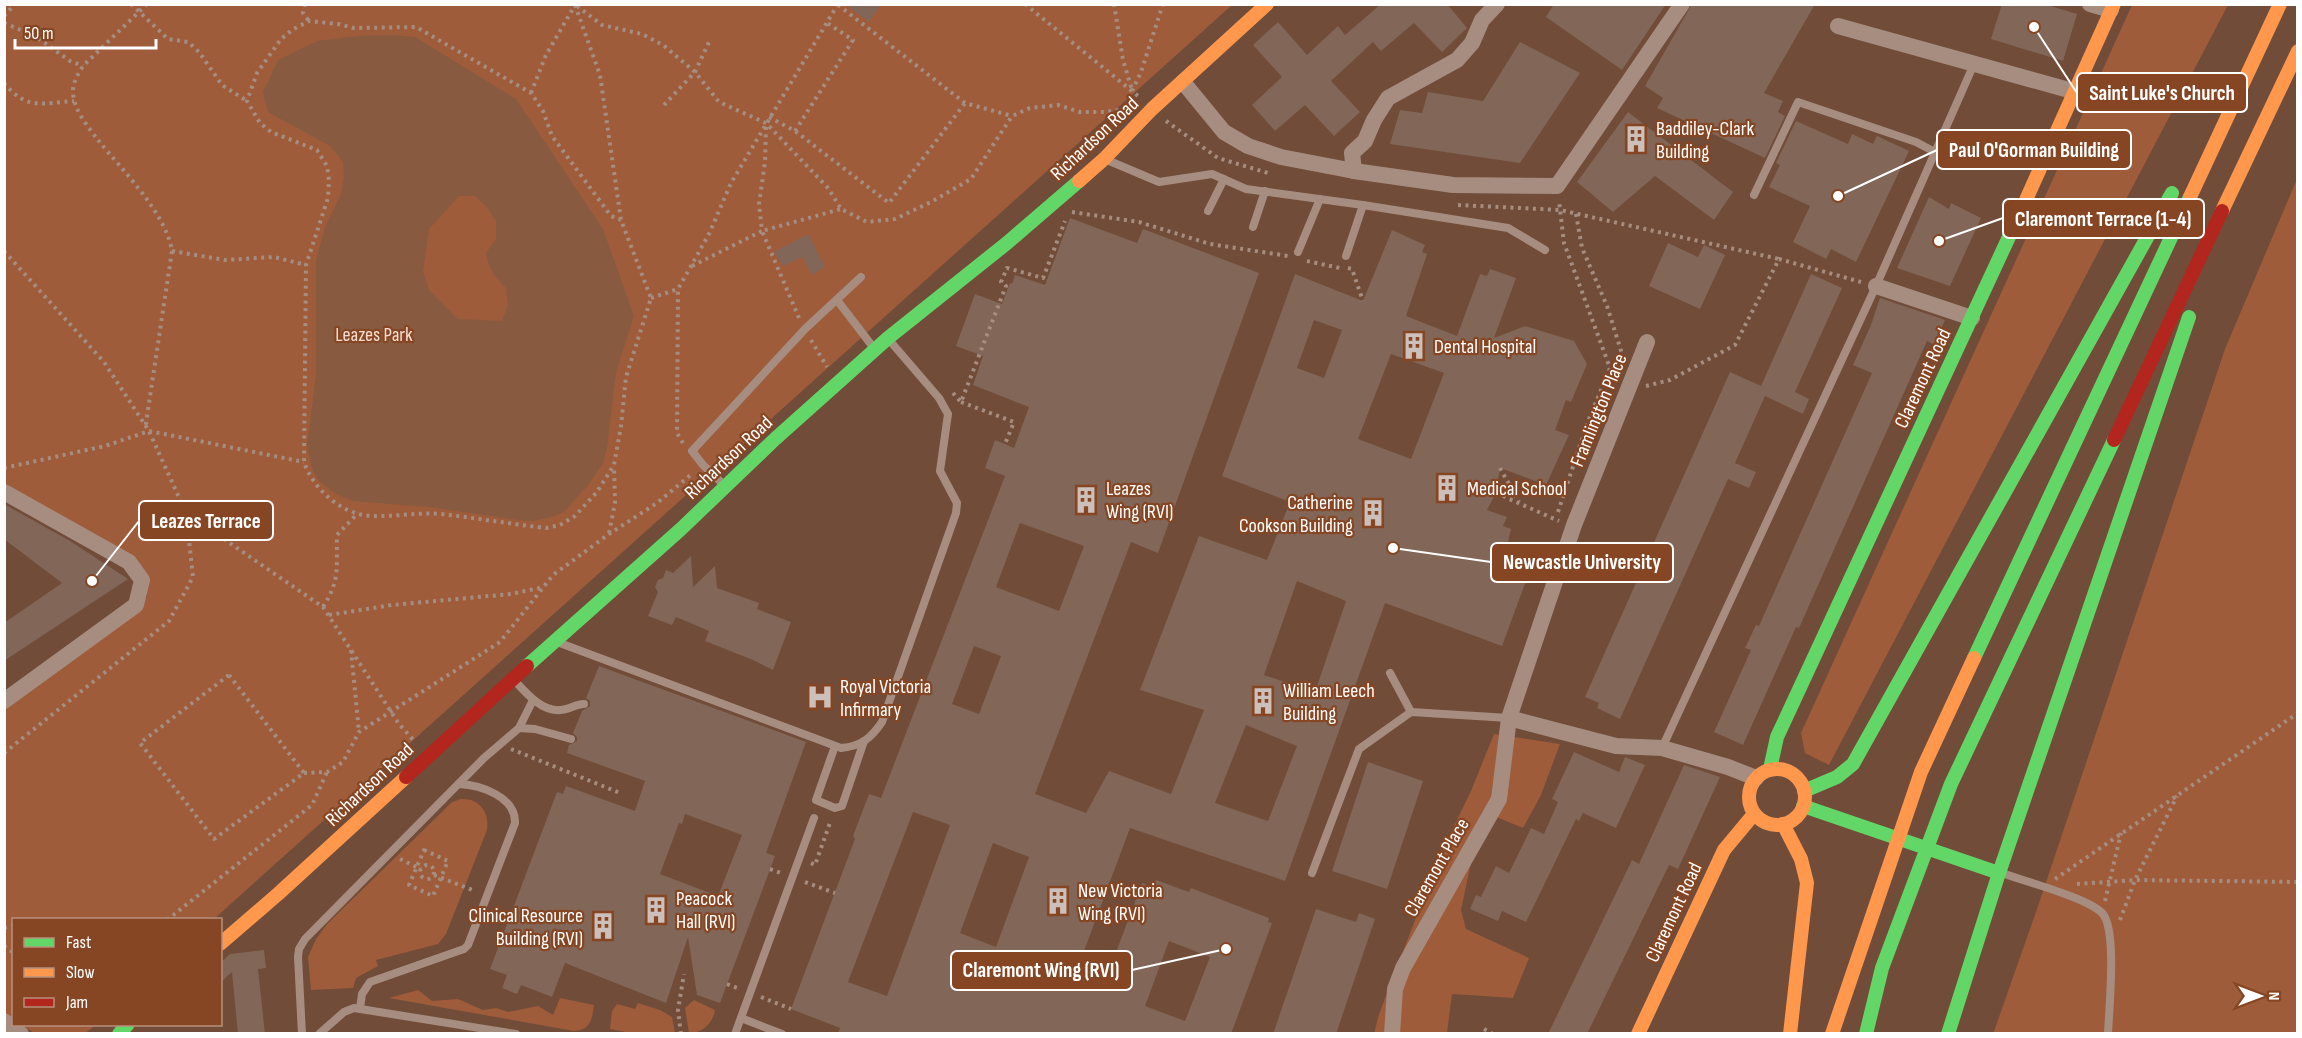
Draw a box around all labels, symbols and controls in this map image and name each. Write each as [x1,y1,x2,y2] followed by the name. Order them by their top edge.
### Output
[15,12,156,50] scale bar
[24,23,54,44] text: 50 m
[2077,73,2247,112] callout: Saint Luke's Church
[2089,81,2235,106] text: Saint Luke's Church
[1046,92,1144,186] street label: Richardson Road
[1656,117,1754,164] place label: Baddiley-Clark Building
[1621,124,1651,154] building icon: Baddiley-Clark Building
[1937,130,2131,169] callout: Paul O'Gorman Building
[1949,138,2119,163] text: Paul O'Gorman Building
[2003,199,2204,238] callout: Claremont Terrace (1-4)
[2015,207,2191,232] text: Claremont Terrace (1-4)
[335,323,413,347] park label: Leazes Park
[1889,325,1956,432] street label: Claremont Road
[1399,331,1429,361] building icon: Dental Hospital
[1434,335,1536,359] place label: Dental Hospital
[1565,350,1632,470] street label: Framlington Place
[680,411,778,505] street label: Richardson Road
[1432,473,1462,503] building icon: Medical School
[1106,477,1173,524] place label: Leazes Wing (RVI)
[1467,477,1567,501] place label: Medical School
[1071,485,1101,515] building icon: Leazes Wing (RVI)
[1239,491,1353,538] place label: Catherine Cookson Building
[1358,498,1388,528] building icon: Catherine Cookson Building
[139,501,273,540] callout: Leazes Terrace
[151,509,261,534] text: Leazes Terrace
[1491,543,1673,582] callout: Newcastle University
[1503,550,1661,575] text: Newcastle University
[840,675,931,722] place label: Royal Victoria Infirmary
[1283,679,1375,726] place label: William Leech Building
[805,682,835,712] hospital icon: Royal Victoria Infirmary
[1248,686,1278,716] building icon: William Leech Building
[321,738,419,832] street label: Richardson Road
[1399,814,1475,921] street label: Claremont Place
[1640,859,1707,966] street label: Claremont Road
[1078,879,1163,926] place label: New Victoria Wing (RVI)
[1043,886,1073,916] building icon: New Victoria Wing (RVI)
[676,887,735,934] place label: Peacock Hall (RVI)
[641,895,671,925] building icon: Peacock Hall (RVI)
[469,904,583,951] place label: Clinical Resource Building (RVI)
[588,911,618,941] building icon: Clinical Resource Building (RVI)
[12,918,222,1026] legend
[66,932,92,953] text: Fast
[951,951,1132,990] callout: Claremont Wing (RVI)
[963,958,1119,983] text: Claremont Wing (RVI)
[66,962,95,983] text: Slow
[2230,966,2290,1026] north arrow
[65,992,88,1013] text: Jam
[2264,992,2283,1000] text: N

